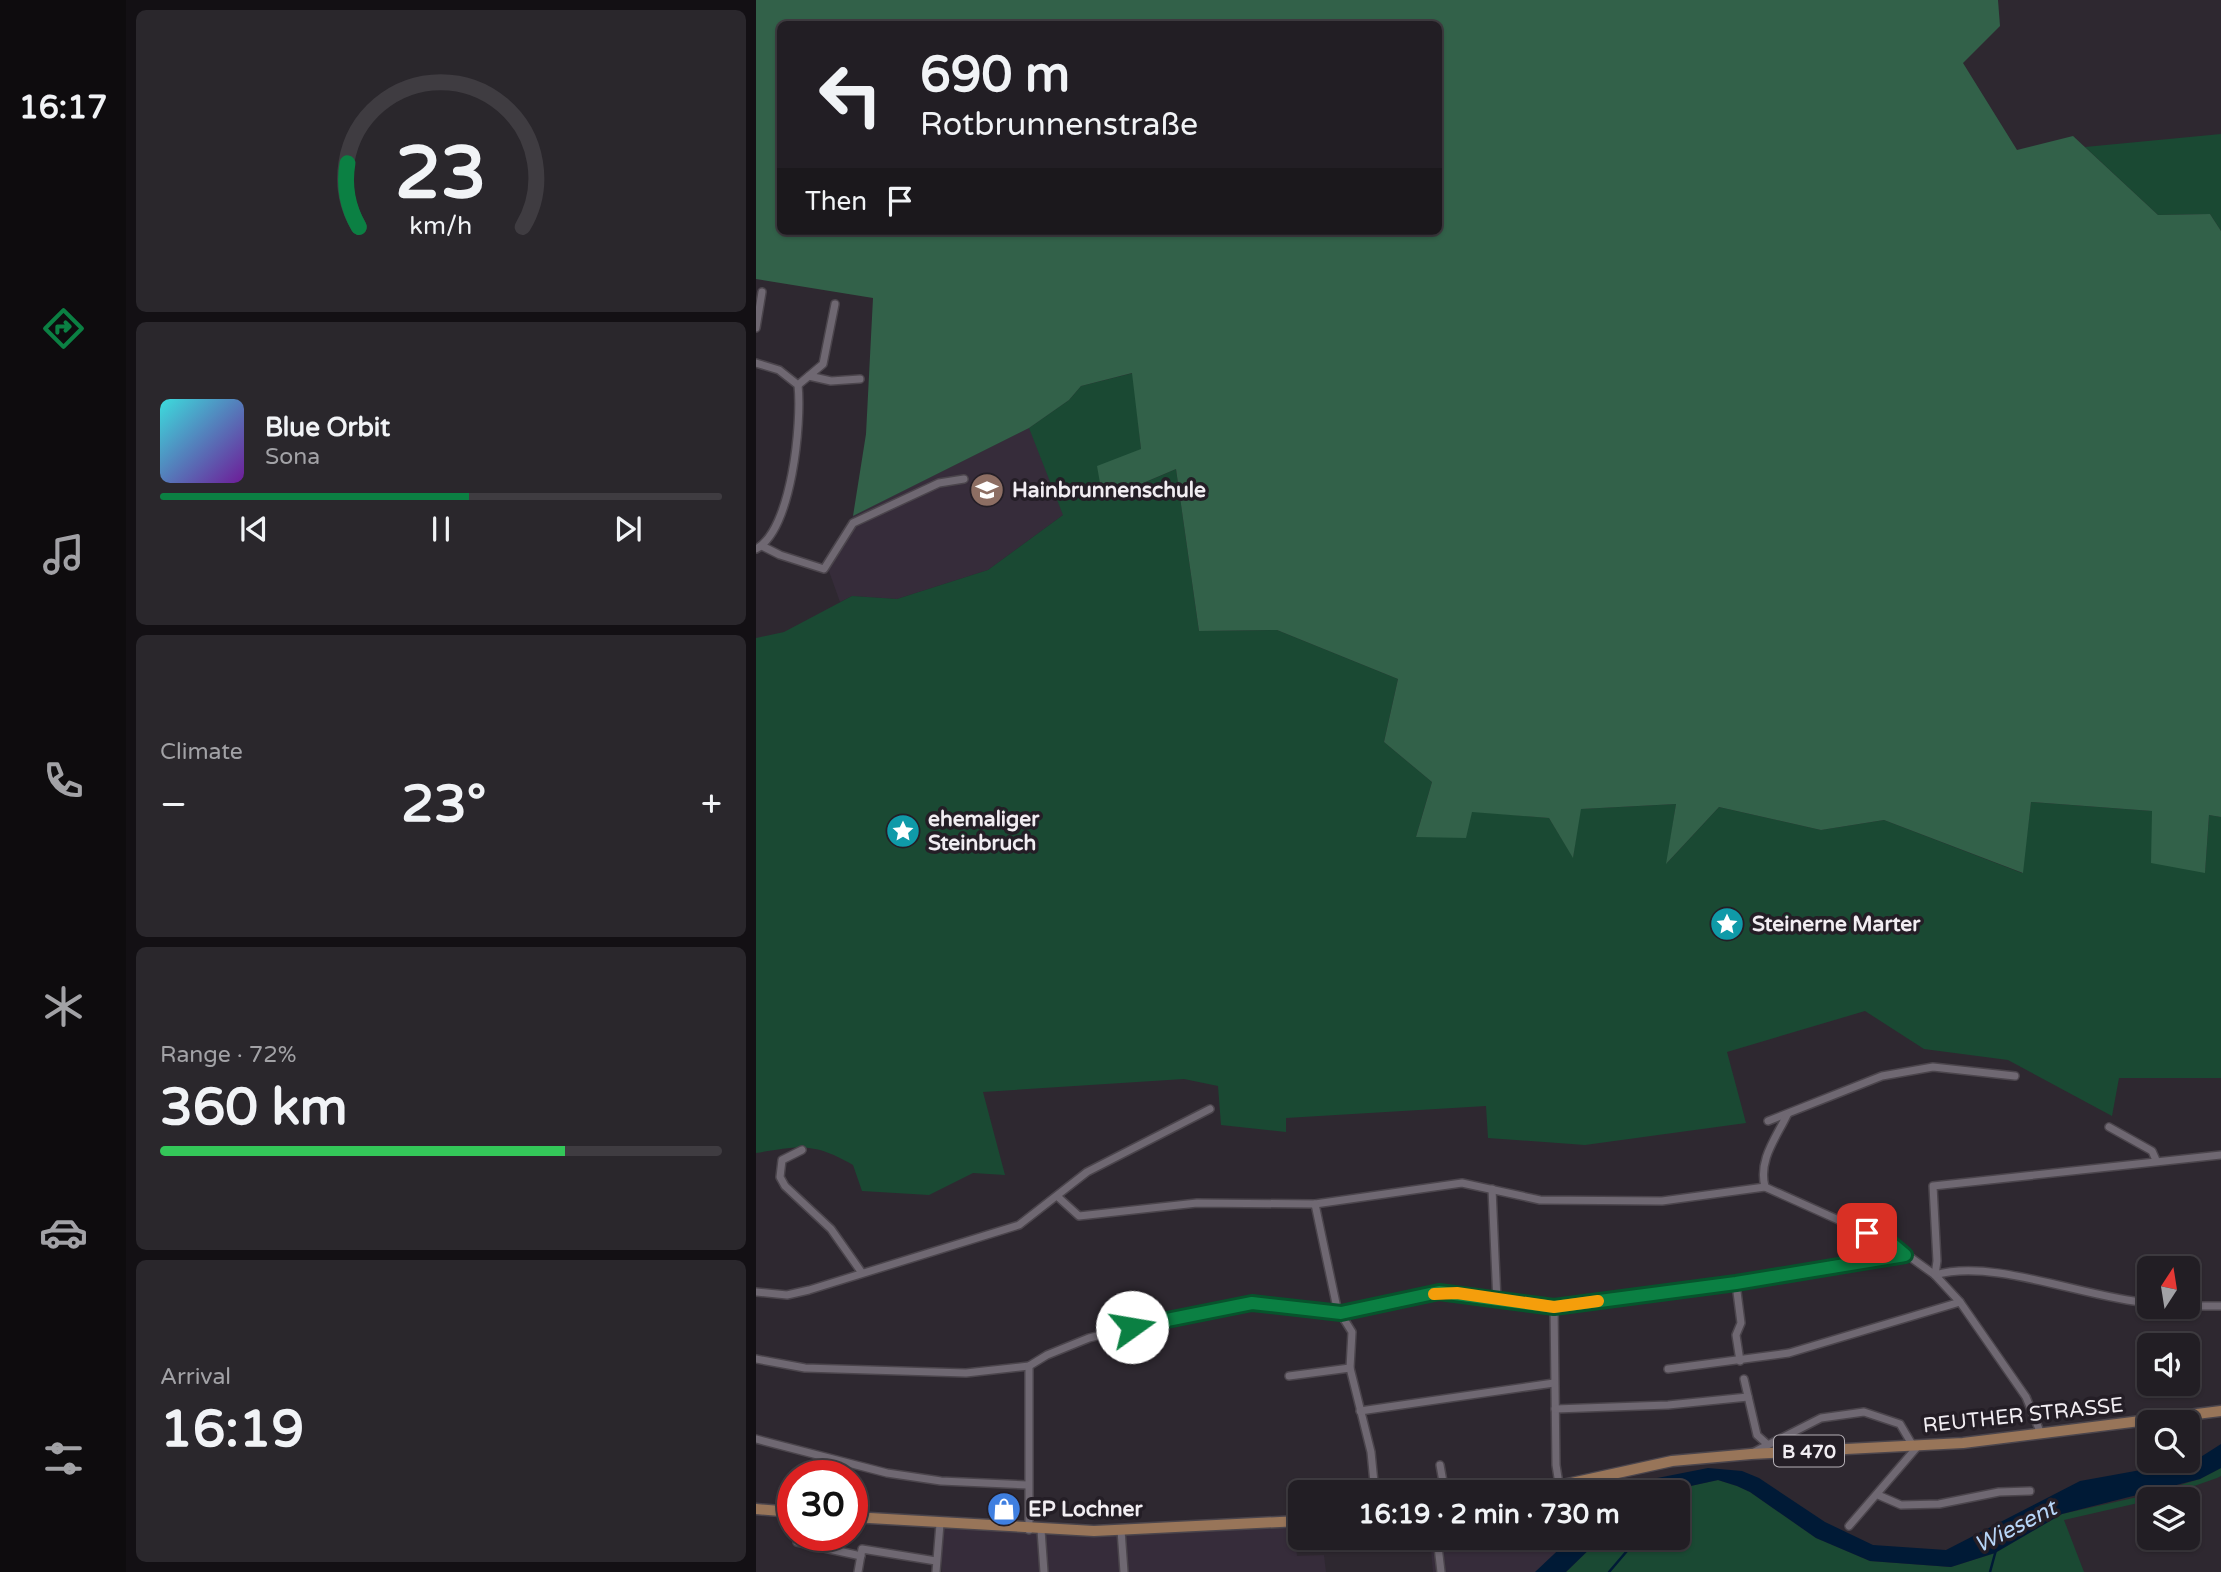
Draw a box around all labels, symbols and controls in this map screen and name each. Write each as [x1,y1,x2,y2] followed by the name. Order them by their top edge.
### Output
[920,46,1070,105] text: 690 m
[805,49,896,140] icon: left
[19,89,107,127] text: 16:17
[920,106,1198,144] text: Rotbrunnenstraße
[395,131,487,219] text: 23
[881,182,919,220] icon: arrive
[805,186,867,217] text: Then
[410,211,472,241] text: km/h
[39,304,88,353] icon: directions
[265,412,390,443] text: Blue Orbit
[265,443,320,471] text: Sona
[968,471,1006,509] school or university icon: Hainbrunnenschule
[1012,478,1206,503] place label: Hainbrunnenschule
[235,510,273,548] icon: previous
[422,510,460,548] icon: pause
[609,510,647,548] icon: next
[39,530,88,579] icon: music
[160,738,243,766] text: Climate
[39,756,88,805] icon: phone
[401,773,486,836] text: 23°
[160,782,187,828] text: −
[701,782,722,828] text: +
[928,807,1040,856] place label: ehemaliger Steinbruch
[884,812,922,850] place icon: ehemaliger Steinbruch
[1708,905,1746,943] place icon: Steinerne Marter
[1752,912,1921,937] place label: Steinerne Marter
[39,982,88,1031] icon: climate
[160,1041,296,1069] text: Range · 72%
[160,1076,348,1139] text: 360 km
[1837,1203,1897,1263] pin
[39,1208,88,1257] icon: car
[1848,1214,1886,1252] icon: arrive
[2137,1256,2200,1320] north arrow
[2137,1256,2200,1550] map controls
[1095,1290,1169,1364] position arrow
[2137,1333,2200,1396] button: sound
[160,1363,231,1391] text: Arrival
[1922,1393,2125,1438] street label: REUTHER STRASSE
[160,1398,304,1461] text: 16:19
[2137,1410,2200,1473] button: search
[39,1434,88,1483] icon: filters
[1774,1436,1844,1466] road number: B 470
[777,1460,868,1551] speed limit sign: 30
[2137,1487,2200,1550] button: layers
[985,1490,1023,1528] shop icon: EP Lochner
[1970,1493,2063,1559] water label: Wiesent
[1028,1497,1143,1522] place label: EP Lochner
[1358,1499,1620,1530] text: 16:19 · 2 min · 730 m

